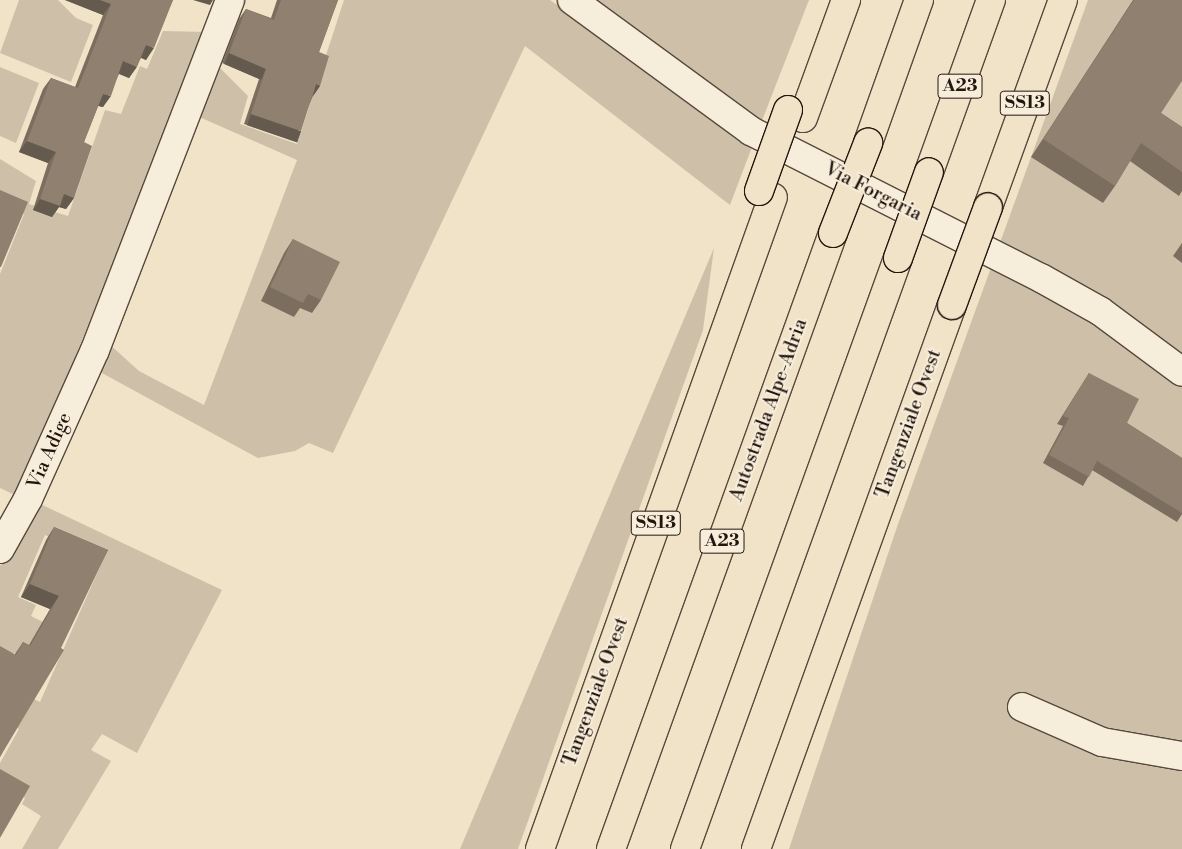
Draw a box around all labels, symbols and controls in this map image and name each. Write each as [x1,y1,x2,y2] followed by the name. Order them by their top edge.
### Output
[938,70,982,102] road number: A23
[999,88,1051,119] road number: SS13
[821,158,925,226] street label: Via Forgaria
[725,316,813,504] street label: Autostrada Alpe-Adria
[871,346,947,502] street label: Tangenziale Ovest
[23,409,77,493] street label: Via Adige
[630,508,682,538] road number: SS13
[700,526,744,556] road number: A23
[558,614,634,770] street label: Tangenziale Ovest

